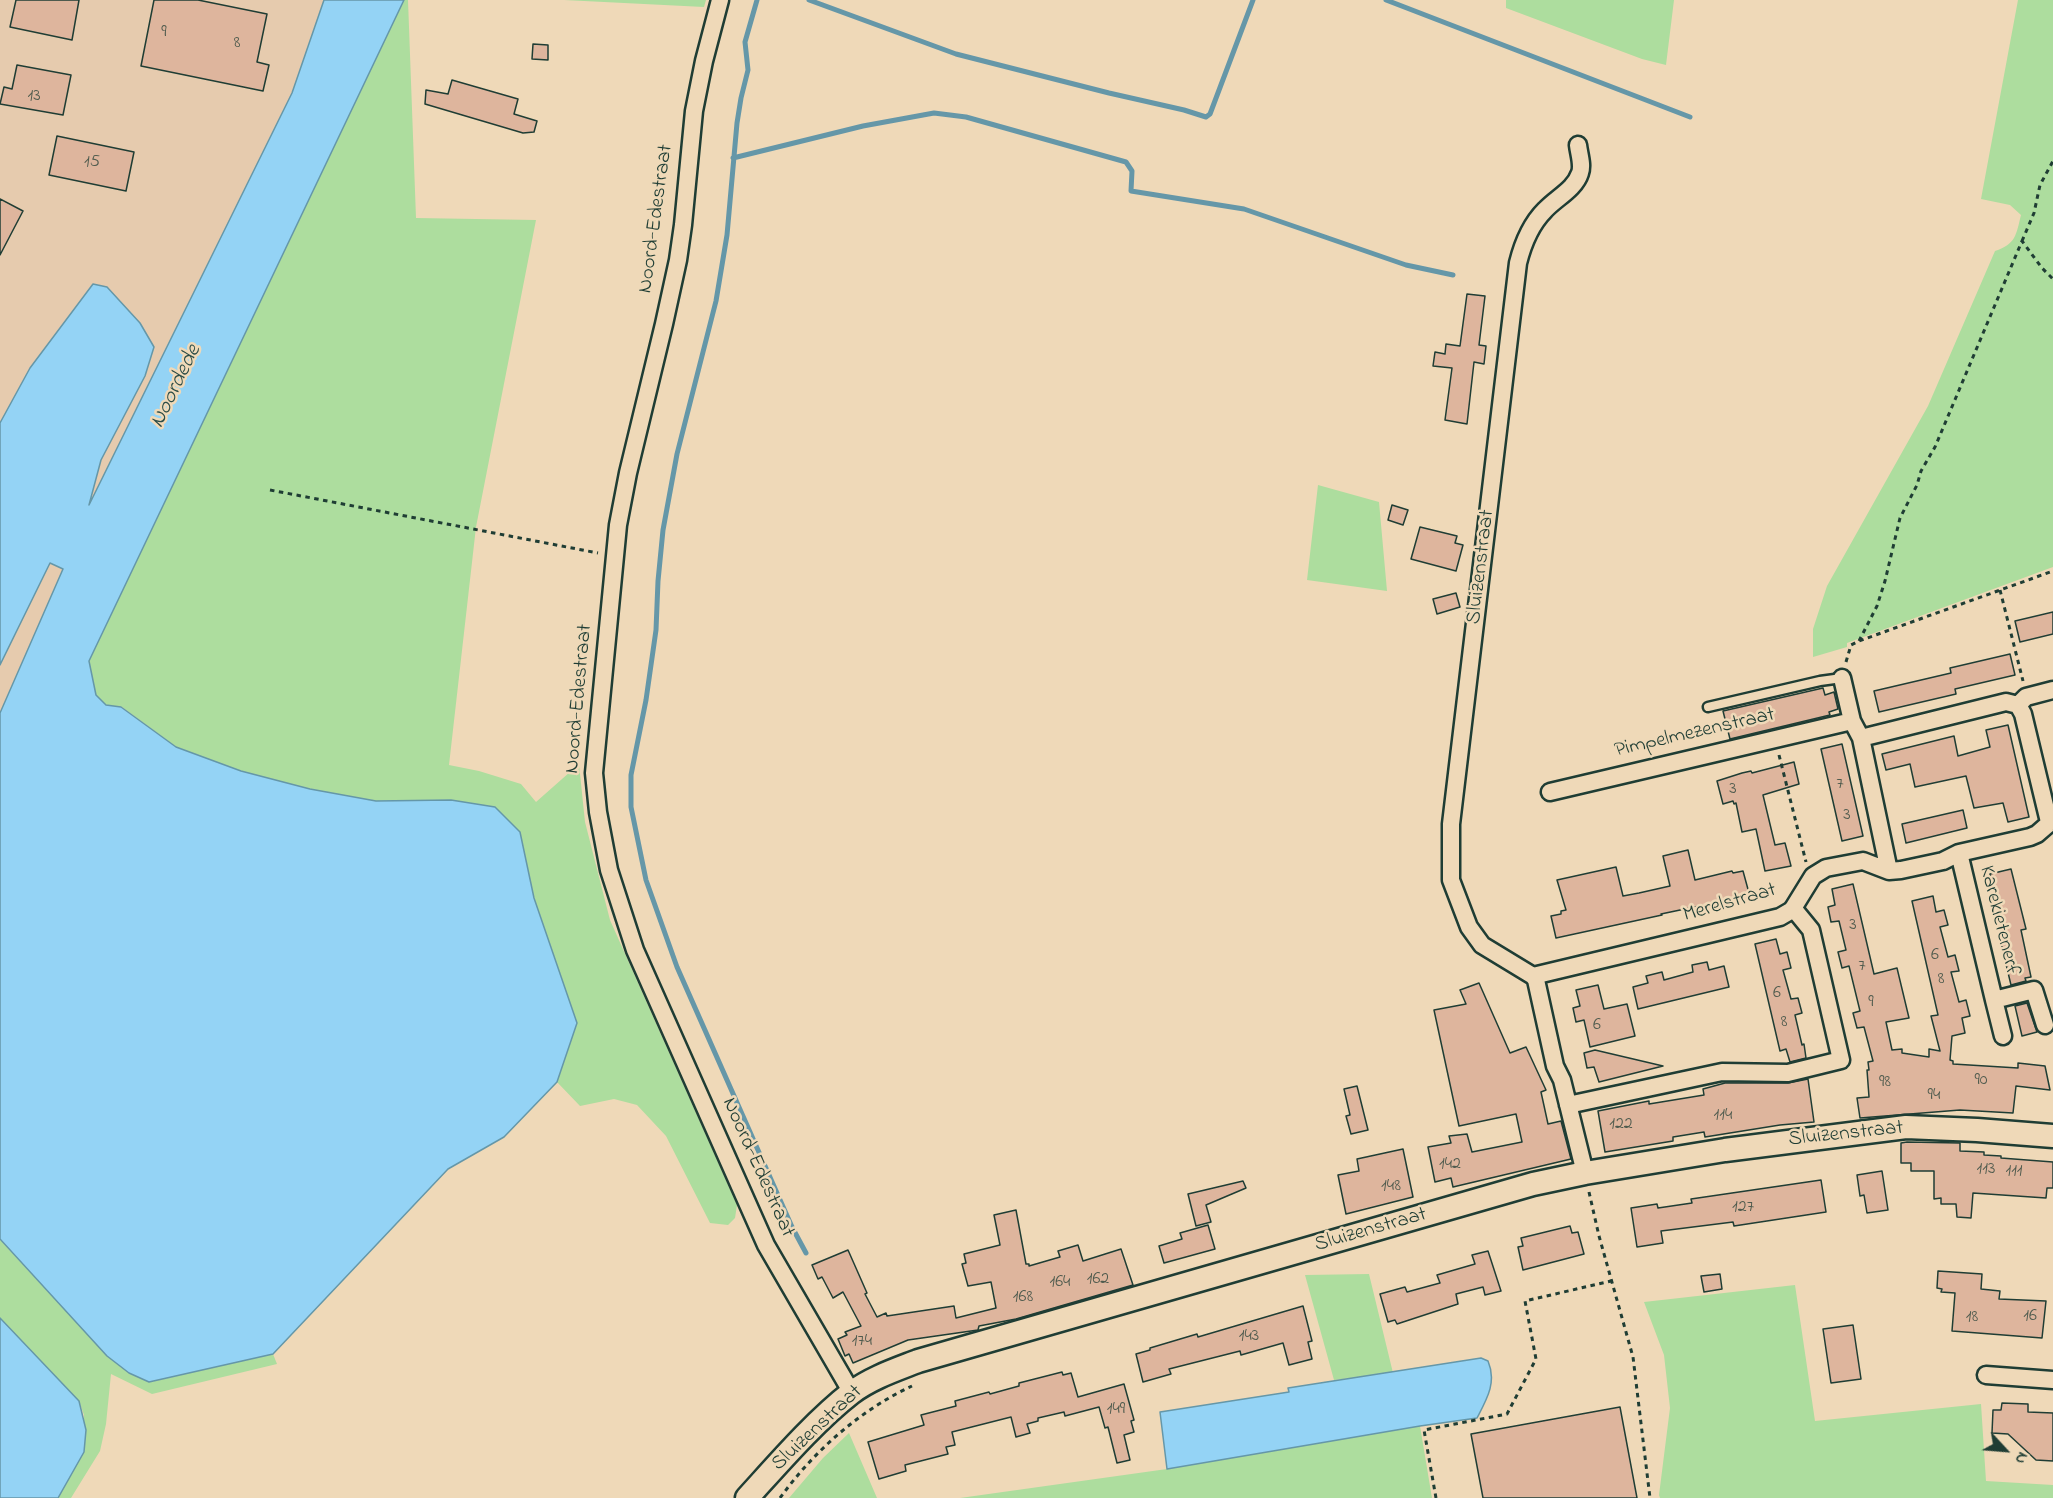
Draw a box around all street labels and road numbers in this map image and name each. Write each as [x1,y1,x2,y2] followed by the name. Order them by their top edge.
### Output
[634,143,680,295] street label: Noord-Edestraat
[1462,508,1502,626] street label: Sluizenstraat
[561,623,599,775] street label: Noord-Edestraat
[1612,703,1778,765] street label: Pimpelmezenstraat
[1972,863,2024,979] street label: Karekietenerf
[1681,879,1779,929] street label: Merelstraat
[715,1094,799,1242] street label: Noord-Edestraat
[1787,1116,1905,1154] street label: Sluizenstraat
[1312,1203,1430,1259] street label: Sluizenstraat
[767,1380,869,1478] street label: Sluizenstraat

